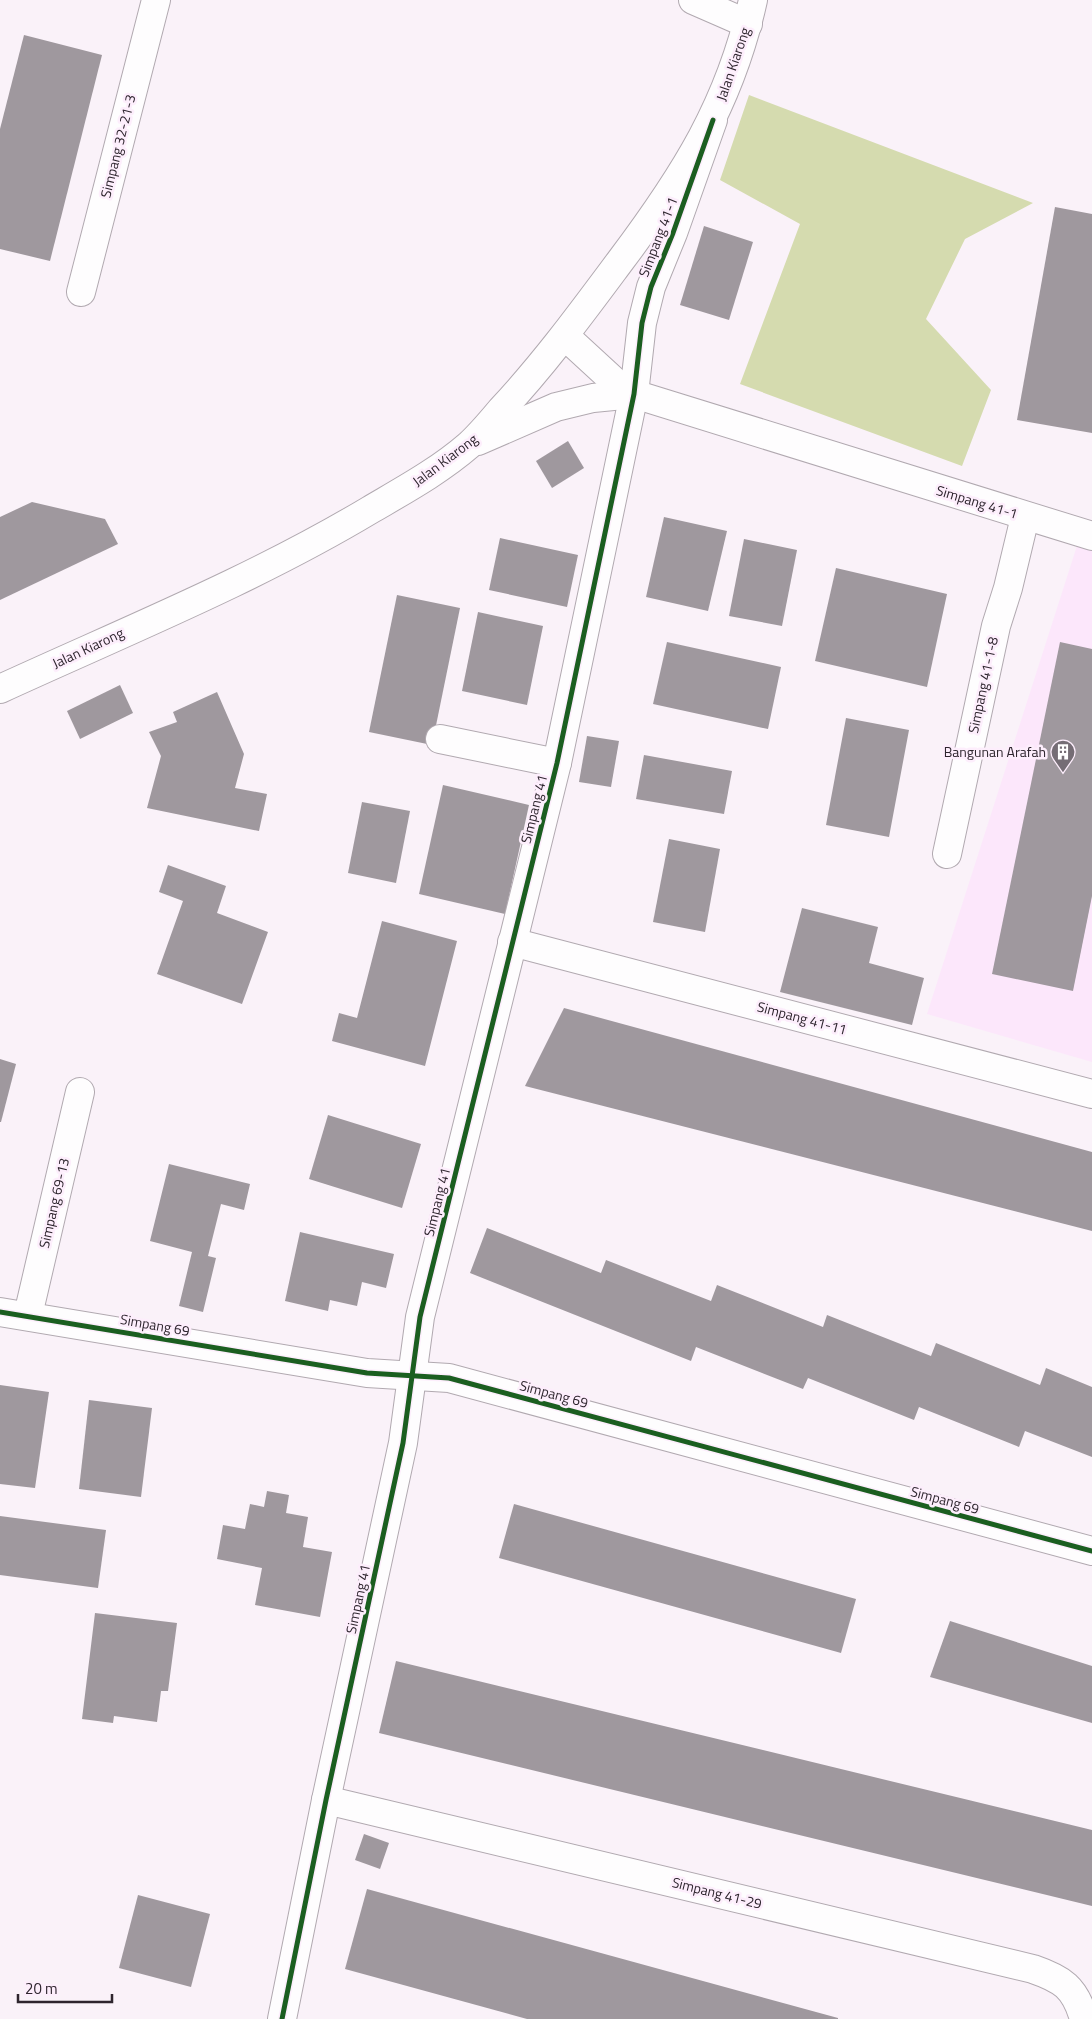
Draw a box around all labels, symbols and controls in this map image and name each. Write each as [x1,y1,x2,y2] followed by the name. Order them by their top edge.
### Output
[710,24,755,104] street label: Jalan Kiarong
[95,92,141,200] street label: Simpang 32-21-3
[633,194,682,280] street label: Simpang 41-1
[408,428,482,491] street label: Jalan Kiarong
[934,479,1020,524] street label: Simpang 41-1
[49,622,127,673] street label: Jalan Kiarong
[962,635,1003,735] street label: Simpang 41-1-8
[1050,739,1076,773] building icon: Bangunan Arafah
[944,741,1046,762] place label: Bangunan Arafah
[515,772,552,845] street label: Simpang 41
[755,995,849,1040] street label: Simpang 41-11
[33,1156,74,1250] street label: Simpang 69-13
[418,1165,455,1238] street label: Simpang 41
[119,1308,192,1341] street label: Simpang 69
[517,1374,591,1413] street label: Simpang 69
[908,1480,982,1519] street label: Simpang 69
[340,1562,375,1635] street label: Simpang 41
[670,1871,764,1914] street label: Simpang 41-29
[18,1972,111,2004] scale bar
[25,1977,58,2000] text: 20 m

